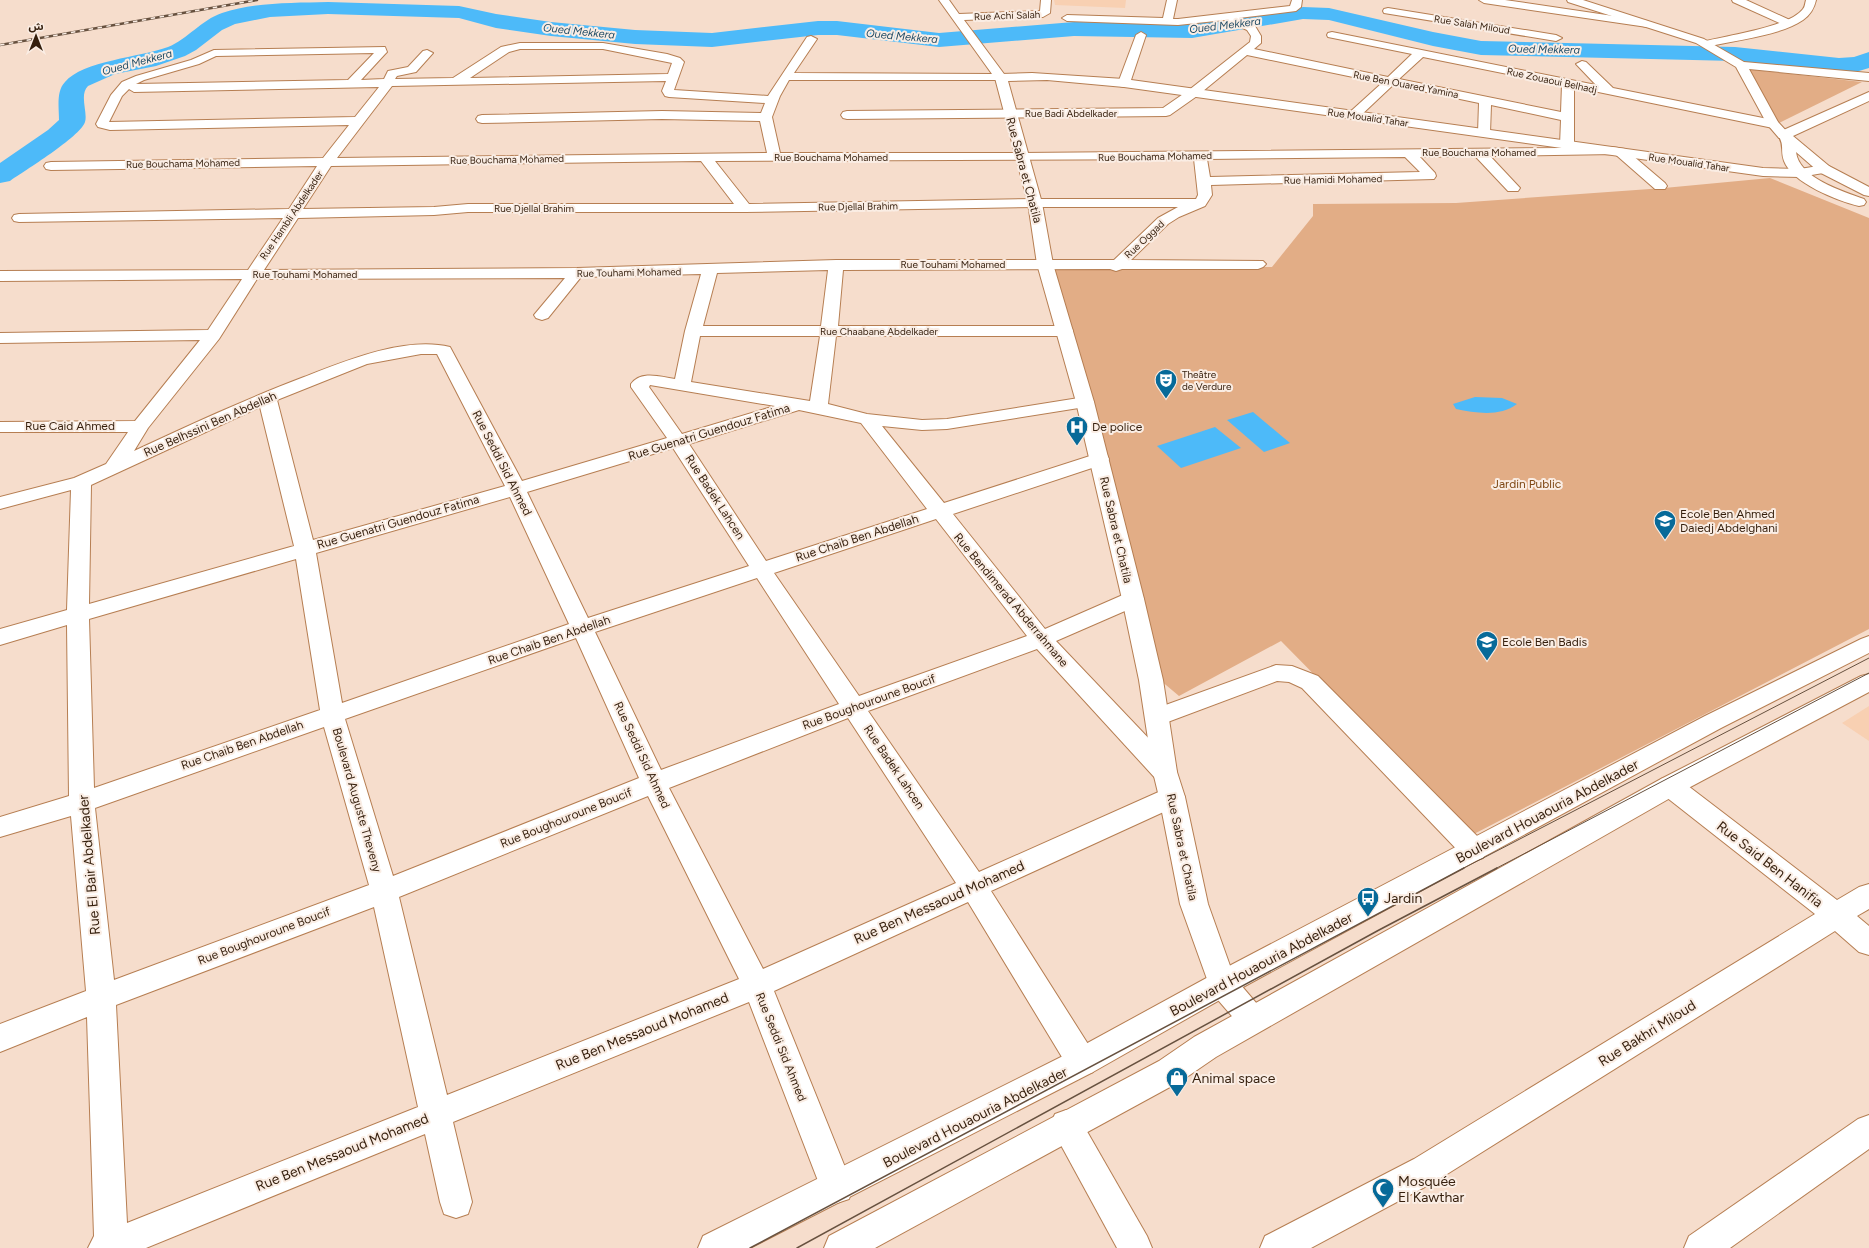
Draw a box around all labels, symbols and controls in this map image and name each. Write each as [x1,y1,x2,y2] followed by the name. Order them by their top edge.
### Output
[974,8,1041,23] street label: Rue Achi Salah
[1433,12,1511,37] street label: Rue Salah Miloud
[1189,15,1262,36] water label: Oued Mekkera
[16,16,56,56] north arrow
[28,20,44,33] text: ش
[542,21,616,42] water label: Oued Mekkera
[866,27,939,46] water label: Oued Mekkera
[1508,42,1581,57] water label: Oued Mekkera
[101,47,174,78] water label: Oued Mekkera
[1506,65,1598,96] street label: Rue Zouaoui Belhadj
[1352,68,1460,101] street label: Rue Ben Ouared Yamina
[1327,105,1410,130] street label: Rue Moualid Tahar
[1025,107,1118,120] street label: Rue Badi Abdelkader
[1003,116,1045,224] street label: Rue Sabra et Chatila
[1422,146,1536,159] street label: Rue Bouchama Mohamed
[1098,149,1212,164] street label: Rue Bouchama Mohamed
[1648,150,1731,175] street label: Rue Moualid Tahar
[774,151,888,164] street label: Rue Bouchama Mohamed
[450,152,564,167] street label: Rue Bouchama Mohamed
[126,156,240,171] street label: Rue Bouchama Mohamed
[257,168,326,262] street label: Rue Hambli Abdelkader
[1284,172,1383,187] street label: Rue Hamidi Mohamed
[818,199,898,214] street label: Rue Djellal Brahim
[494,202,574,215] street label: Rue Djellal Brahim
[1122,217,1167,261] street label: Rue Oggad
[901,258,1006,271] street label: Rue Touhami Mohamed
[576,265,682,280] street label: Rue Touhami Mohamed
[253,268,358,281] street label: Rue Touhami Mohamed
[820,325,939,338] street label: Rue Chaabane Abdelkader
[1153,367,1179,400] theatre icon: Theâtre de Verdure
[1182,368,1232,393] place label: Theâtre de Verdure
[141,388,279,460] street label: Rue Belhssini Ben Abdellah
[627,401,791,463] street label: Rue Guenatri Guendouz Fatima
[469,408,535,518] street label: Rue Seddi Sid Ahmed
[1064,414,1090,447] hospital icon: De police
[25,419,115,433] street label: Rue Caid Ahmed
[1092,420,1143,434] place label: De police
[682,452,748,542] street label: Rue Badek Lahcen
[1097,475,1135,585] street label: Rue Sabra et Chatila
[1493,477,1562,491] park label: Jardin Public
[315,492,481,552] street label: Rue Guenatri Guendouz Fatima
[1680,507,1778,535] place label: Ecole Ben Ahmed Daiedj Abdelghani
[1652,508,1678,541] school or university icon: Ecole Ben Ahmed Daiedj Abdelghani
[794,511,920,564] street label: Rue Chaib Ben Abdellah
[951,530,1071,670] street label: Rue Bendimerad Abderrahmane
[486,612,612,668] street label: Rue Chaib Ben Abdellah
[1474,629,1500,662] school or university icon: Ecole Ben Badis
[1502,635,1588,649] place label: Ecole Ben Badis
[800,671,938,733] street label: Rue Boughouroune Boucif
[611,699,673,811] street label: Rue Seddi Sid Ahmed
[179,717,305,773] street label: Rue Chaib Ben Abdellah
[861,722,927,812] street label: Rue Badek Lahcen
[330,726,385,875] street label: Boulevard Auguste Theveny
[1453,756,1642,867] street label: Boulevard Houaouria Abdelkader
[498,785,634,851] street label: Rue Boughouroune Boucif
[1164,792,1200,902] street label: Rue Sabra et Chatila
[75,794,104,936] street label: Rue El Bair Abdelkader
[1713,818,1826,911] street label: Rue Said Ben Hanifia
[851,857,1027,948] street label: Rue Ben Messaoud Mohamed
[1355,885,1381,918] bus stop icon: Jardin
[1384,890,1423,907] place label: Jardin
[196,904,333,968] street label: Rue Boughouroune Boucif
[1167,909,1356,1020] street label: Boulevard Houaouria Abdelkader
[553,989,731,1074] street label: Rue Ben Messaoud Mohamed
[753,990,809,1104] street label: Rue Seddi Sid Ahmed
[1595,997,1699,1070] street label: Rue Bakhri Miloud
[880,1063,1071,1171] street label: Boulevard Houaouria Abdelkader
[1164,1065,1190,1098] shop icon: Animal space
[1192,1070,1276,1087] place label: Animal space
[253,1110,431,1195] street label: Rue Ben Messaoud Mohamed
[1398,1173,1465,1206] place label: Mosquée El Kawthar
[1370,1176,1396,1209] mosque icon: Mosquée El Kawthar

